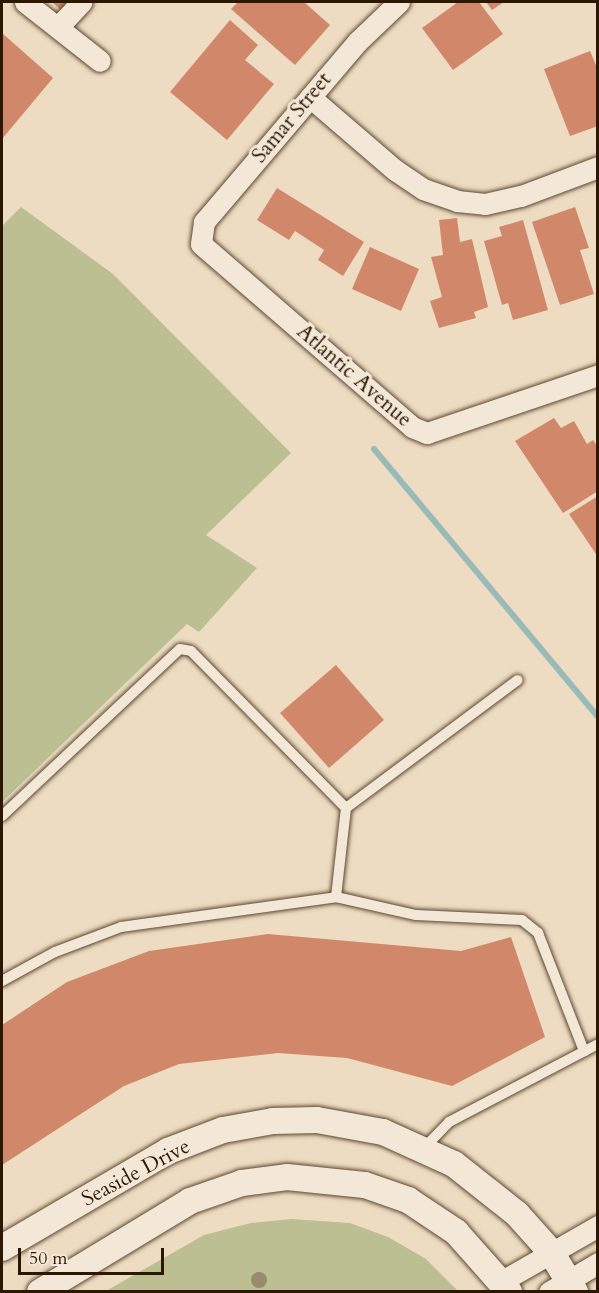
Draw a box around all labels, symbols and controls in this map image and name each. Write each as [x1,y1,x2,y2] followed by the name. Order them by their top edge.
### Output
[247,68,337,168] street label: Samar Street
[291,319,417,433] street label: Atlantic Avenue
[77,1134,195,1212] street label: Seaside Drive
[21,1236,166,1274] scale bar
[29,1246,68,1271] text: 50 m

